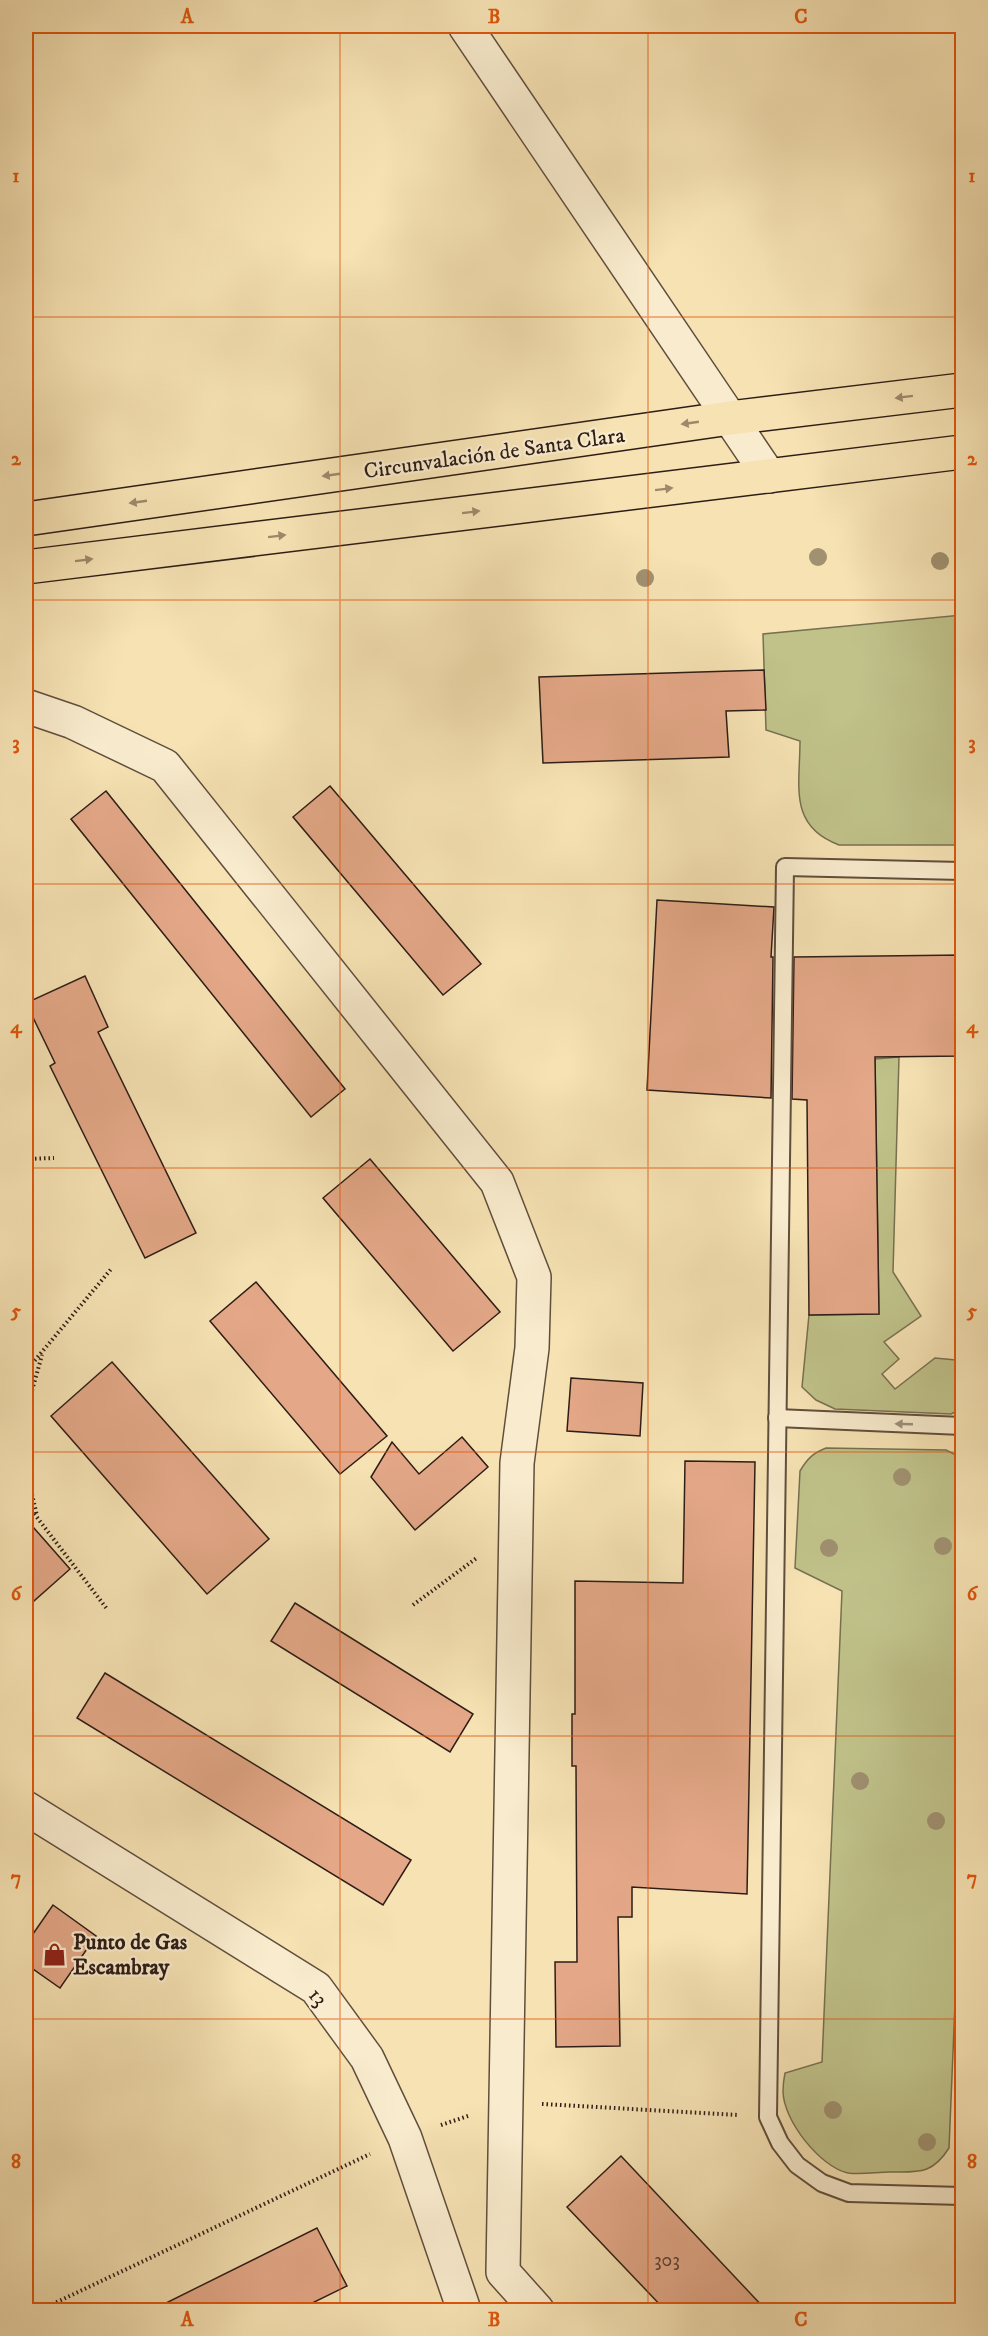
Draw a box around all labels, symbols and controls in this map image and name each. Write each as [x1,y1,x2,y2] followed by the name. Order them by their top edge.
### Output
[180,5,195,30] text: A
[488,5,500,30] text: B
[794,5,808,30] text: C
[12,164,20,189] text: 1
[968,164,976,189] text: 1
[895,392,914,402] one-way arrow
[680,419,699,428] one-way arrow
[362,422,627,485] street label: Circunvalación de Santa Clara
[11,447,22,472] text: 2
[967,447,978,472] text: 2
[321,470,340,479] one-way arrow
[655,484,674,493] one-way arrow
[128,498,147,507] one-way arrow
[461,508,480,517] one-way arrow
[268,532,287,541] one-way arrow
[74,555,93,565] one-way arrow
[12,731,20,756] text: 3
[968,731,976,756] text: 3
[10,1015,23,1040] text: 4
[966,1015,979,1040] text: 4
[10,1299,21,1324] text: 5
[966,1299,977,1324] text: 5
[895,1419,914,1428] one-way arrow
[11,1582,23,1607] text: 6
[967,1582,979,1607] text: 6
[11,1866,21,1891] text: 7
[967,1866,977,1891] text: 7
[73,1929,188,1981] place label: Punto de Gas Escambray
[42,1941,68,1967] shop icon: Punto de Gas Escambray
[302,1982,333,2012] street label: 13
[11,2150,21,2175] text: 8
[967,2150,977,2175] text: 8
[654,2248,680,2273] house number: 303
[180,2308,195,2333] text: A
[488,2308,500,2333] text: B
[794,2308,808,2333] text: C

